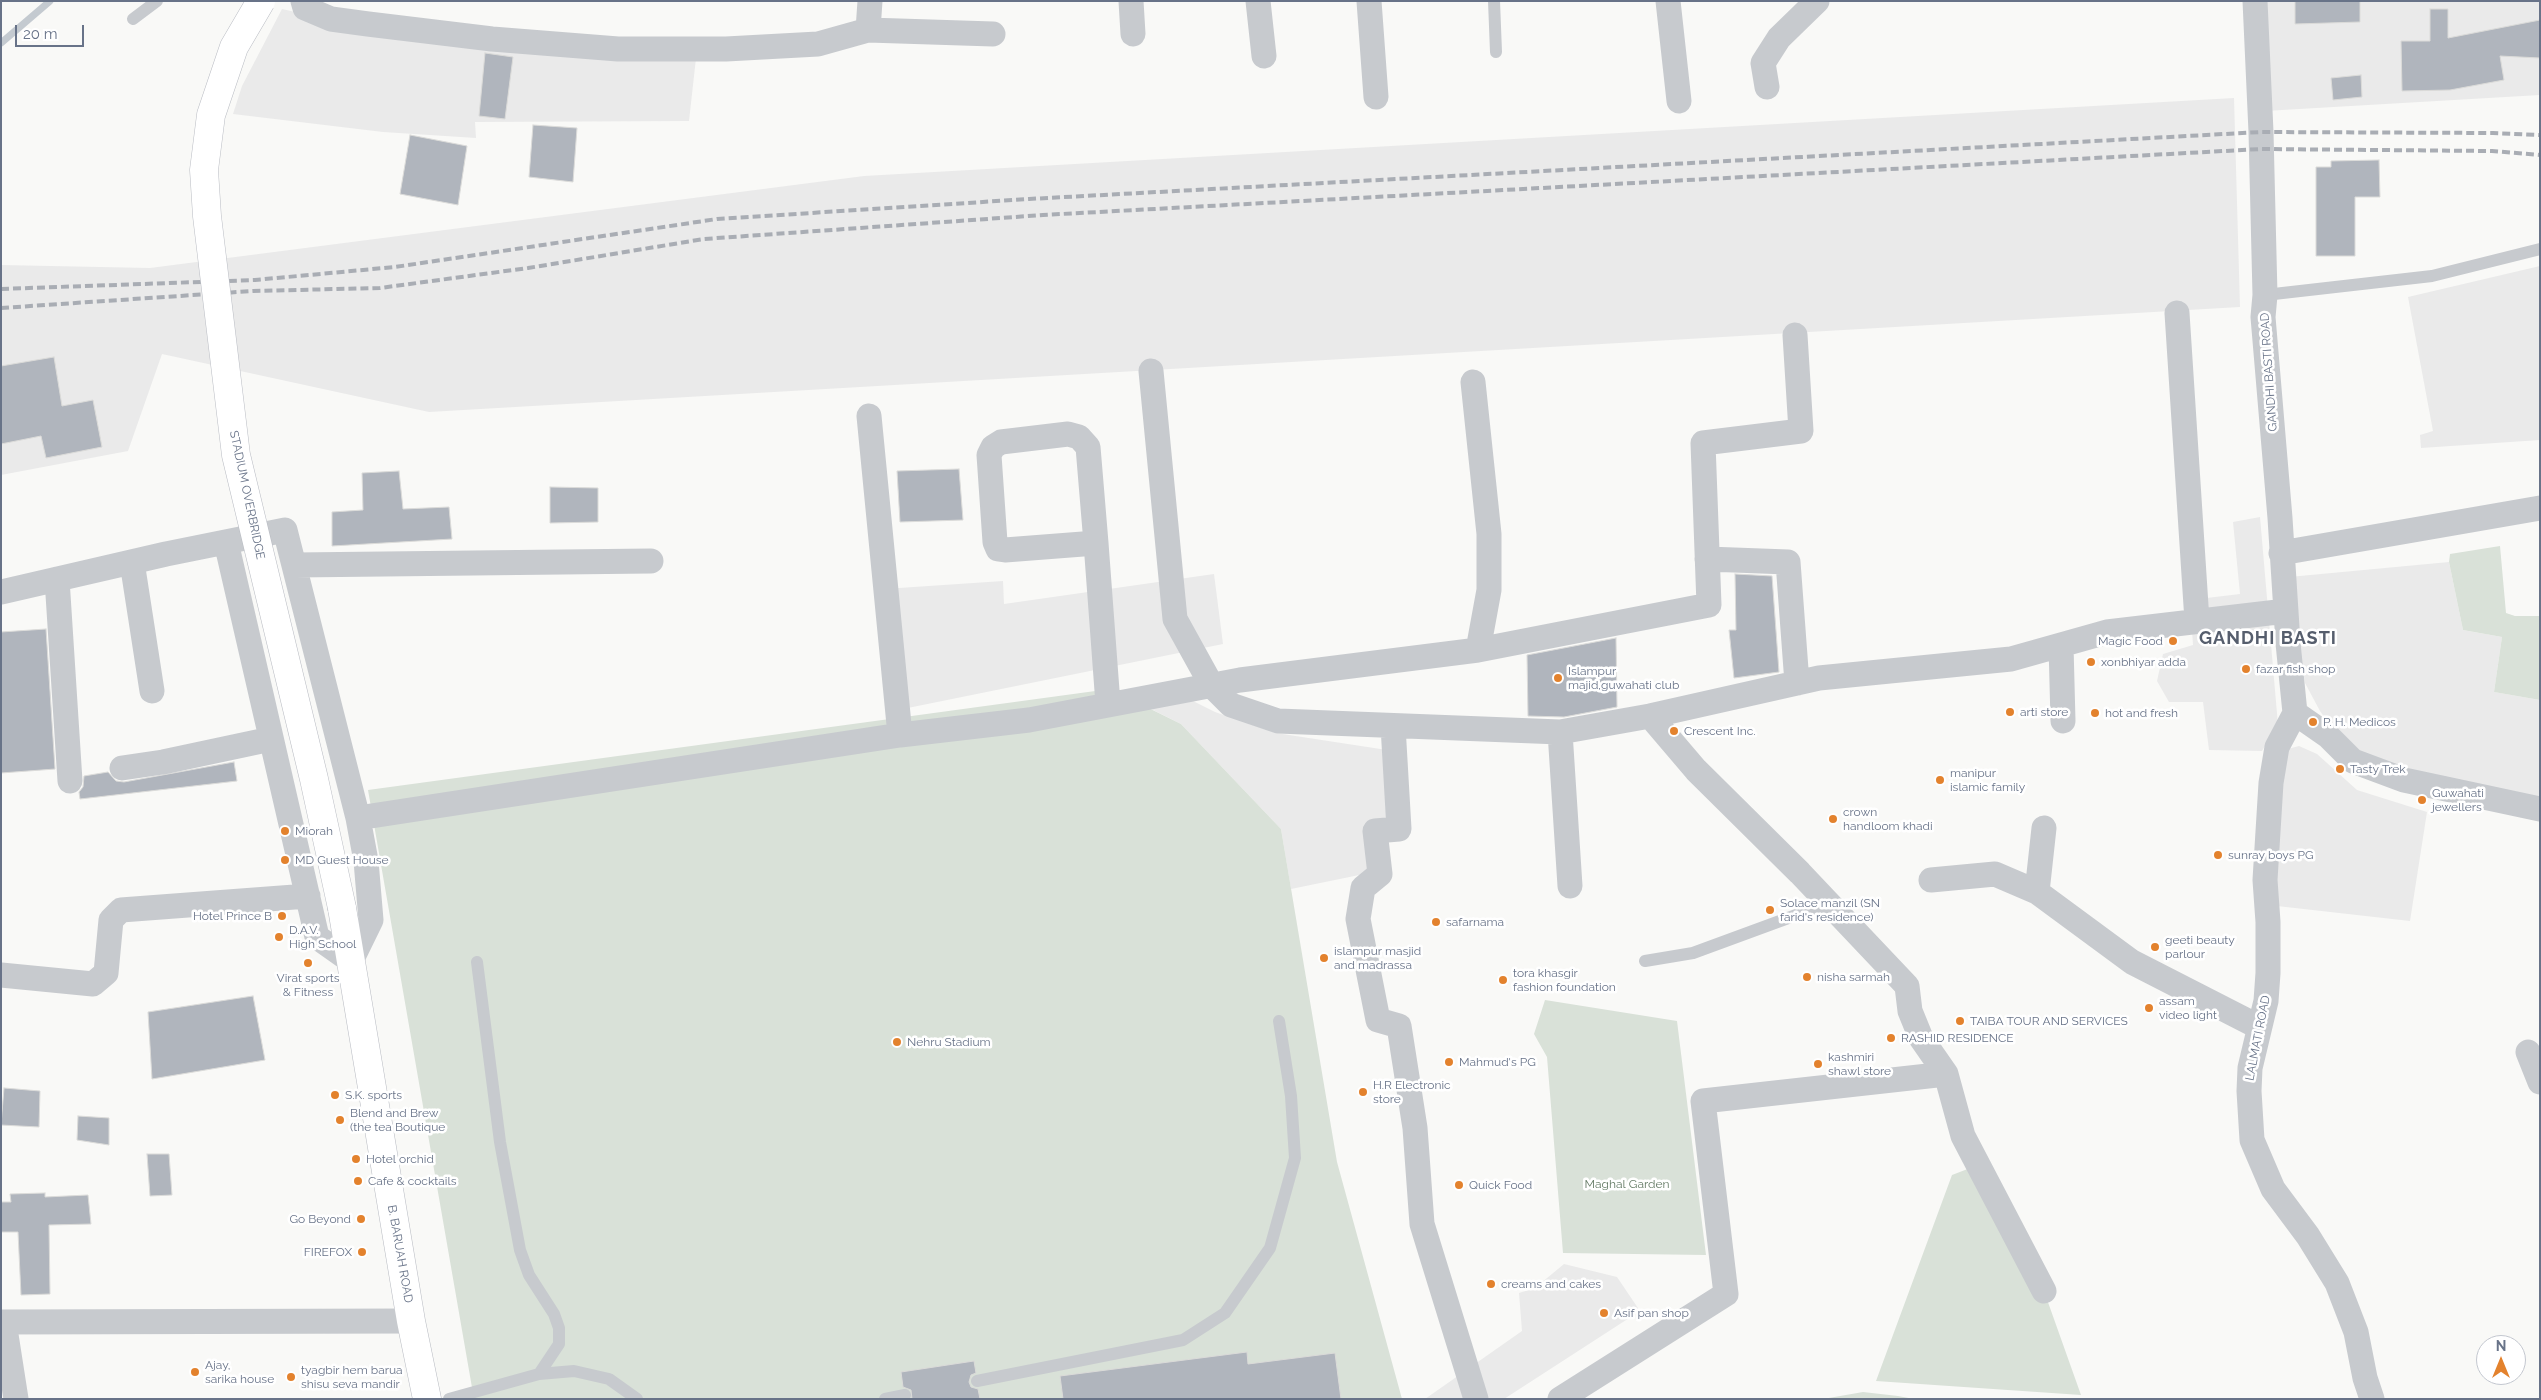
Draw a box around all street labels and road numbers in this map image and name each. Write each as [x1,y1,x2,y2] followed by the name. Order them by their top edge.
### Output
[2258,312,2280,432] street label: GANDHI BASTI ROAD
[226,429,268,561] street label: STADIUM OVERBRIDGE
[2243,994,2273,1082] street label: LALMATI ROAD
[384,1204,416,1304] street label: B. BARUAH ROAD

